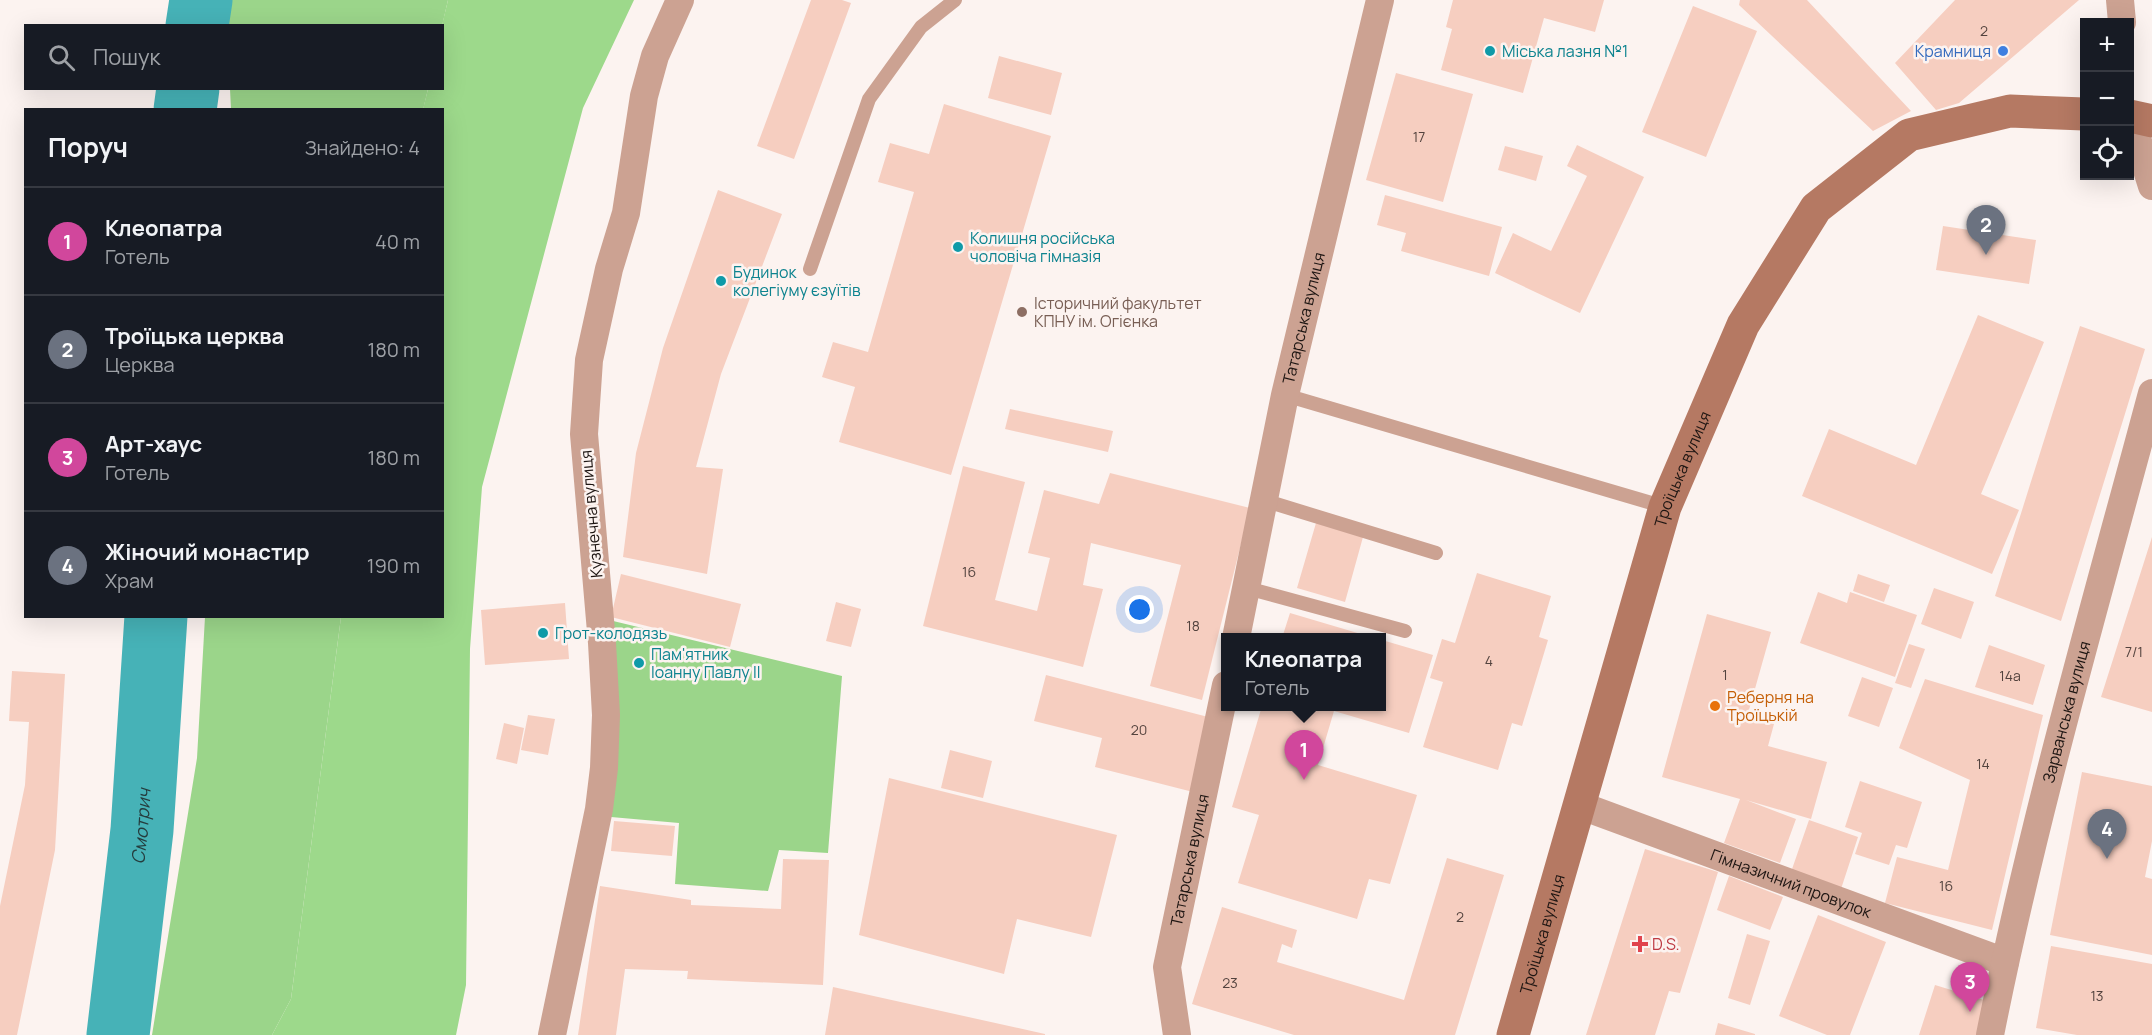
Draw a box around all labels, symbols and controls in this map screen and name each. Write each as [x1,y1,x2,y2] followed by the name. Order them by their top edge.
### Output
[2080,18,2134,180] map controls
[2080,18,2134,72] button: +
[1980,21,1988,40] house number: 2
[24,24,444,90] search box
[1502,40,1628,62] place label: Міська лазня №1
[1915,40,1991,62] place label: Крамниця
[45,41,78,74] icon: search
[93,42,160,72] text: Пошук
[1483,44,1497,58] marker: Міська лазня №1
[1996,44,2010,58] marker: Крамниця
[2080,72,2134,126] button: −
[2080,126,2134,180] button: locate
[1413,127,1425,146] house number: 17
[48,129,128,165] text: Поруч
[305,134,420,161] text: Знайдено: 4
[1966,206,2006,255] pin: 2
[105,213,222,243] text: Клеопатра
[970,227,1115,267] place label: Колишня російська чоловіча гімназія
[63,228,72,255] text: 1
[375,228,420,255] text: 40 m
[951,240,965,254] marker: Колишня російська чоловіча гімназія
[105,243,170,270] text: Готель
[1277,250,1330,386] street label: Татарська вулиця
[733,261,861,301] place label: Будинок колегіуму єзуїтів
[714,274,728,288] marker: Будинок колегіуму єзуїтів
[1034,292,1202,332] place label: Історичний факультет КПНУ ім. Огієнка
[1015,305,1029,319] marker: Історичний факультет КПНУ ім. Огієнка
[105,321,284,351] text: Троїцька церква
[62,336,73,363] text: 2
[367,336,420,363] text: 180 m
[105,351,175,378] text: Церква
[1649,408,1716,530] street label: Троїцька вулиця
[105,429,202,459] text: Арт-хаус
[62,444,73,471] text: 3
[367,444,420,471] text: 180 m
[574,449,608,579] street label: Кузнечна вулиця
[105,459,170,486] text: Готель
[105,537,310,567] text: Жіночий монастир
[61,552,74,579] text: 4
[367,552,420,579] text: 190 m
[962,562,976,581] house number: 16
[105,567,154,594] text: Храм
[1125,595,1154,624] your location
[1186,616,1200,635] house number: 18
[555,622,667,644] place label: Грот-колодязь
[536,626,550,640] marker: Грот-колодязь
[1221,633,1386,711] popup
[2037,638,2095,785] street label: Зарванська вулиця
[2125,642,2143,661] house number: 7/1
[651,643,760,683] place label: Пам'ятник Iоанну Павлу II
[1245,644,1362,674] text: Клеопатра
[1485,651,1493,670] house number: 4
[632,656,646,670] marker: Пам'ятник Iоанну Павлу II
[1722,665,1728,684] house number: 1
[1999,666,2021,685] house number: 14а
[1245,674,1309,701] text: Готель
[1727,686,1814,726] place label: Реберня на Троїцькій
[1708,699,1722,713] marker: Реберня на Троїцькій
[1131,720,1147,739] house number: 20
[1284,730,1324,780] pin: 1
[1976,754,1990,773] house number: 14
[125,787,156,865] water label: Смотрич
[1165,792,1214,928] street label: Татарська вулиця
[2088,810,2126,859] pin: 4
[1708,843,1876,923] street label: Гімназичний провулок
[1514,872,1570,997] street label: Троїцька вулиця
[1939,876,1953,895] house number: 16
[1456,907,1464,926] house number: 2
[1652,933,1680,955] place label: D.S.
[1633,937,1647,951] marker: D.S.
[1950,962,1990,1012] pin: 3
[1222,973,1238,992] house number: 23
[2090,986,2104,1005] house number: 13

